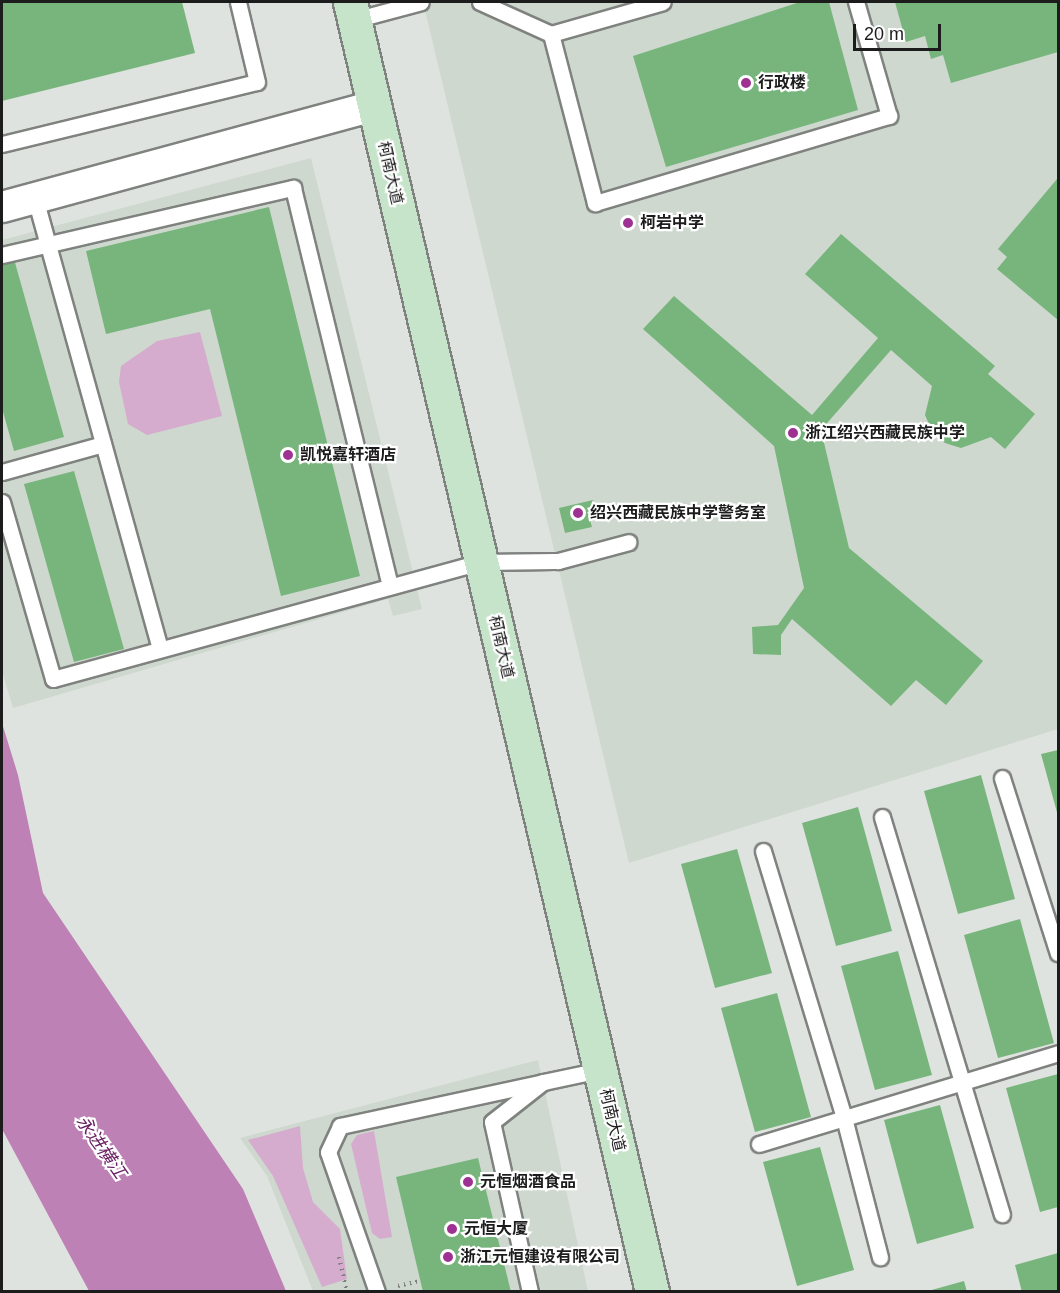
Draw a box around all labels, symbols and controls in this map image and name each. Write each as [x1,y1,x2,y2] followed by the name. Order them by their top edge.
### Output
[856,12,944,50] scale bar
[864,24,904,44] text: 20 m
[758,73,806,93] place label: 行政楼
[739,76,753,90] marker: 行政楼
[373,140,407,206] street label: 柯南大道
[640,213,704,233] place label: 柯岩中学
[621,216,635,230] marker: 柯岩中学
[805,423,965,443] place label: 浙江绍兴西藏民族中学
[786,426,800,440] marker: 浙江绍兴西藏民族中学
[300,445,396,465] place label: 凯悦嘉轩酒店
[281,448,295,462] marker: 凯悦嘉轩酒店
[590,503,766,523] place label: 绍兴西藏民族中学警务室
[571,506,585,520] marker: 绍兴西藏民族中学警务室
[484,614,518,680] street label: 柯南大道
[595,1087,629,1153] street label: 柯南大道
[72,1111,130,1183] water label: 永进横江
[480,1172,576,1192] place label: 元恒烟酒食品
[461,1175,475,1189] marker: 元恒烟酒食品
[464,1219,528,1239] place label: 元恒大厦
[445,1222,459,1236] marker: 元恒大厦
[460,1247,620,1267] place label: 浙江元恒建设有限公司
[441,1250,455,1264] marker: 浙江元恒建设有限公司

